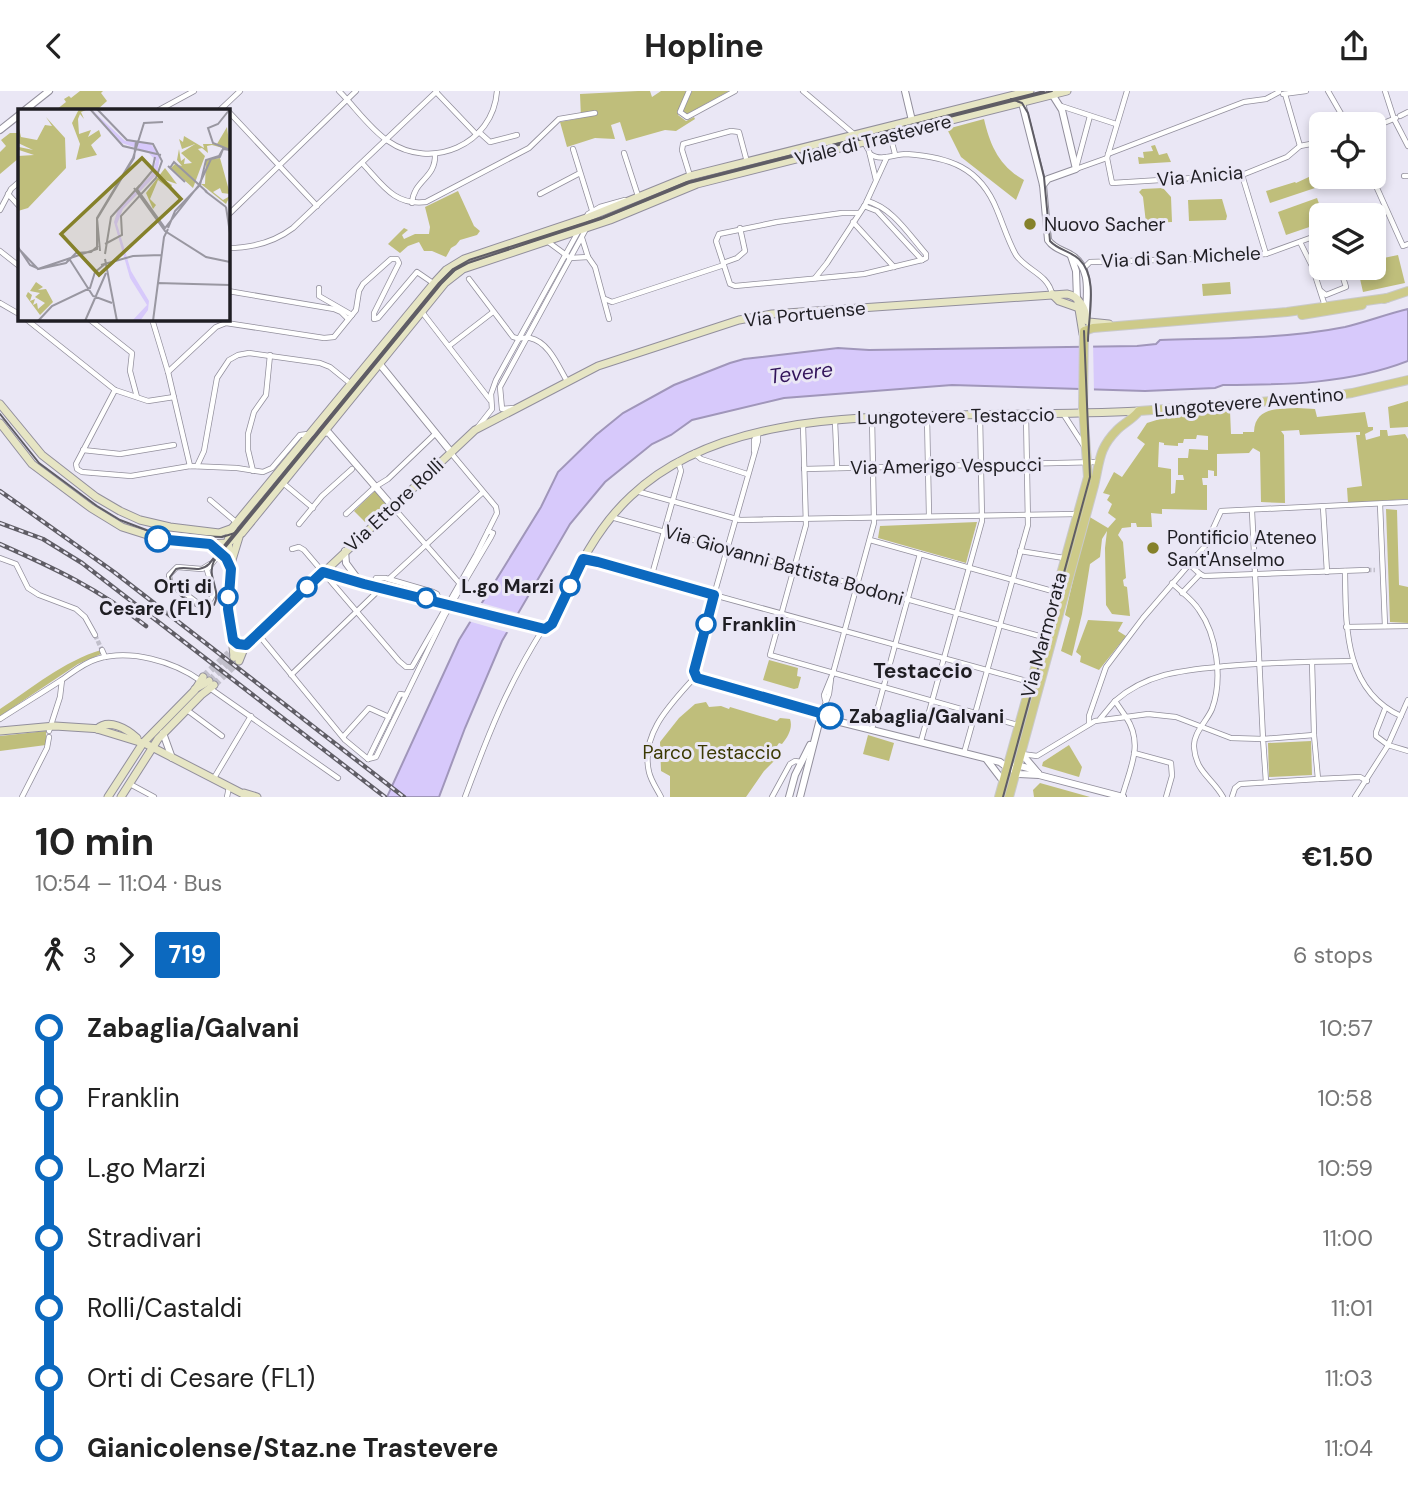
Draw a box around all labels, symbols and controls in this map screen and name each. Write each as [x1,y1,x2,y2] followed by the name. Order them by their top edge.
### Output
[644,25,764,67] text: Hopline
[35,27,73,65] icon: back
[1335,27,1373,65] icon: share
[792,108,954,172] street label: Viale di Trastevere
[18,109,229,320] inset map
[1309,112,1386,280] map controls
[1309,112,1386,189] button: locate
[1156,160,1244,192] street label: Via Anicia
[1309,203,1386,280] button: layers
[1044,212,1166,237] place label: Nuovo Sacher
[1022,216,1038,232] marker: Nuovo Sacher
[1101,240,1261,274] street label: Via di San Michele
[743,295,867,333] street label: Via Portuense
[767,355,835,391] water label: Tevere
[1153,381,1345,423] street label: Lungotevere Aventino
[857,402,1055,430] street label: Lungotevere Testaccio
[850,452,1042,480] street label: Via Amerigo Vespucci
[339,453,449,557] street label: Via Ettore Rolli
[661,519,907,611] street label: Via Giovanni Battista Bodoni
[1167,525,1317,572] place label: Pontificio Ateneo Sant'Anselmo
[145,526,171,552] unlabelled marker
[1145,540,1161,556] marker: Pontificio Ateneo Sant'Anselmo
[1015,569,1073,701] street label: Via Marmorata
[99,574,212,621] place label: Orti di Cesare (FL1)
[461,574,554,599] place label: L.go Marzi
[560,576,580,596] marker: L.go Marzi
[297,577,317,597] unlabelled marker
[218,587,238,607] marker: Orti di Cesare (FL1)
[416,588,436,608] unlabelled marker
[722,612,796,637] place label: Franklin
[696,614,716,634] marker: Franklin
[873,657,973,685] district label: Testaccio
[817,703,843,729] marker: Zabaglia/Galvani
[849,704,1004,729] place label: Zabaglia/Galvani
[643,740,782,765] park label: Parco Testaccio
[35,817,154,867] text: 10 min
[1302,840,1373,874] text: €1.50
[35,868,222,898] text: 10:54 – 11:04 · Bus
[35,936,73,974] icon: walk
[107,936,145,974] icon: forward
[169,939,206,970] text: 719
[83,940,97,970] text: 3
[1293,940,1373,970] text: 6 stops
[87,1011,299,1045] text: Zabaglia/Galvani
[1320,1013,1373,1043] text: 10:57
[87,1081,180,1115] text: Franklin
[1317,1083,1373,1113] text: 10:58
[87,1151,206,1185] text: L.go Marzi
[1318,1153,1373,1183] text: 10:59
[87,1221,202,1255] text: Stradivari
[1323,1223,1373,1253] text: 11:00
[87,1291,242,1325] text: Rolli/Castaldi
[1331,1293,1373,1323] text: 11:01
[87,1361,315,1395] text: Orti di Cesare (FL1)
[1325,1363,1373,1393] text: 11:03
[87,1431,498,1465] text: Gianicolense/Staz.ne Trastevere
[1324,1433,1373,1463] text: 11:04

